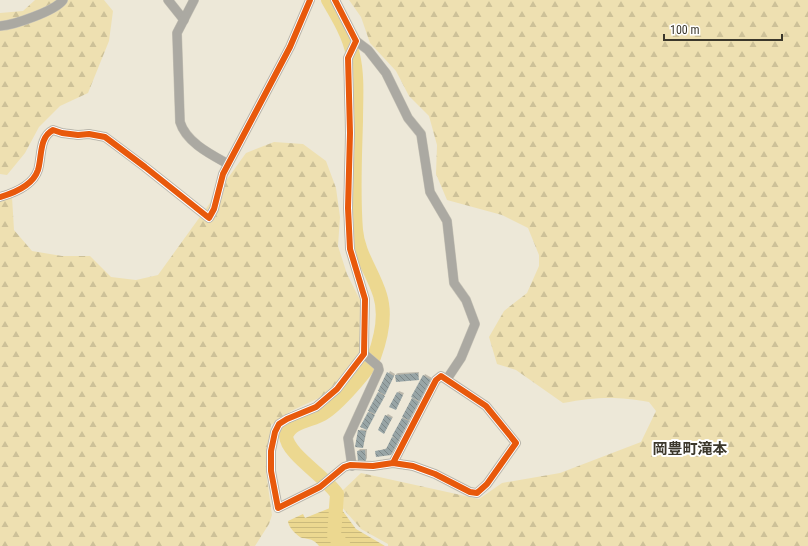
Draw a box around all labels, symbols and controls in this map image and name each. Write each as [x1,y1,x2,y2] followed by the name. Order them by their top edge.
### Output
[664,16,782,42] scale bar
[670,23,700,37] text: 100 m
[652,440,728,458] district label: 岡豊町滝本

